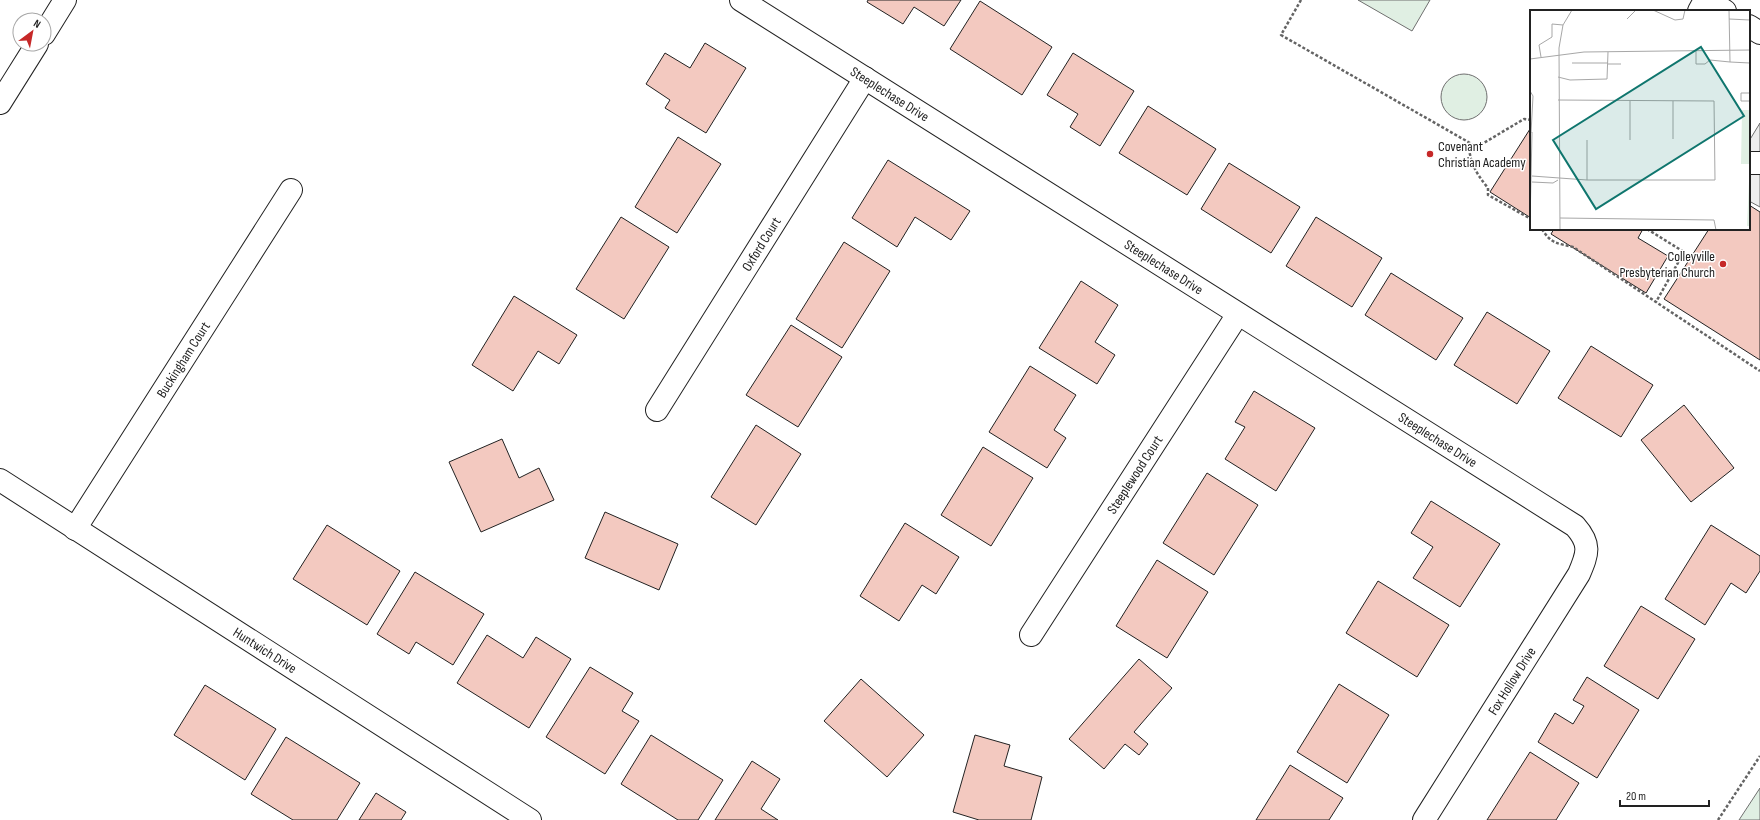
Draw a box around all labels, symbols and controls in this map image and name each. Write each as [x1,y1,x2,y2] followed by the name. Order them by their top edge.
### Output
[1530,10,1750,230] inset map
[12,12,52,52] north arrow
[31,17,43,31] text: N
[847,63,932,125] street label: Steeplechase Drive
[1438,138,1526,171] place label: Covenant Christian Academy
[1425,149,1435,159] marker: Covenant Christian Academy
[738,214,784,274] street label: Oxford Court
[1121,236,1206,298] street label: Steeplechase Drive
[1619,248,1715,281] place label: Colleyville Presbyterian Church
[1718,259,1728,269] marker: Colleyville Presbyterian Church
[153,318,213,401] street label: Buckingham Court
[1395,408,1481,471] street label: Steeplechase Drive
[1103,432,1166,517] street label: Steeplewood Court
[230,623,300,677] street label: Huntwich Drive
[1484,644,1540,718] street label: Fox Hollow Drive
[1620,782,1709,808] scale bar
[1626,789,1646,804] text: 20 m

